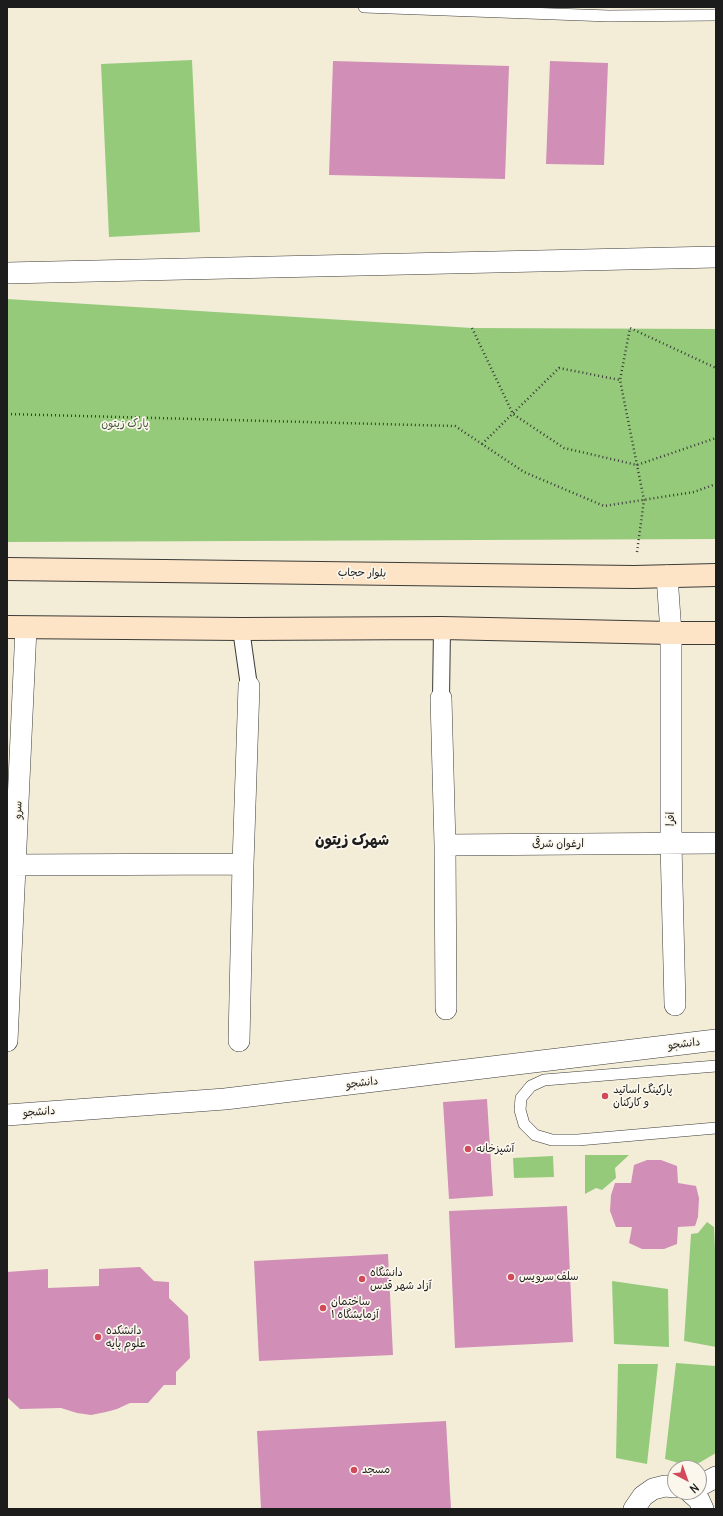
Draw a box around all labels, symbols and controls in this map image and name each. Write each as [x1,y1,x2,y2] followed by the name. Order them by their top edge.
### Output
[101,417,149,431] park label: پارک زیتون
[338,566,386,580] street label: بلوار حجاب
[11,801,25,819] street label: سرو
[664,812,678,826] street label: افرا
[315,832,389,850] district label: شهرک زیتون
[532,837,584,851] street label: ارغوان شرقی
[667,1035,701,1053] street label: دانشجو
[345,1074,379,1092] street label: دانشجو
[613,1083,672,1109] place label: پارکینگ اساتید و کارکنان
[600,1091,610,1101] marker: پارکینگ اساتید و کارکنان
[22,1104,56,1120] street label: دانشجو
[476,1142,514,1156] place label: آشپزخانه
[463,1144,473,1154] marker: آشپزخانه
[370,1266,432,1292] place label: دانشگاه آزاد شهر قدس
[519,1270,579,1284] place label: سلف سرویس
[506,1272,516,1282] marker: سلف سرویس
[357,1274,367,1284] marker: دانشگاه آزاد شهر قدس
[331,1295,379,1321] place label: ساختمان آزمایشگاه ۱
[318,1303,328,1313] marker: ساختمان آزمایشگاه ۱
[106,1324,146,1350] place label: دانشکده علوم پایه
[93,1332,103,1342] marker: دانشکده علوم پایه
[667,1460,707,1500] north arrow
[362,1463,390,1477] place label: مسجد
[349,1465,359,1475] marker: مسجد
[687,1481,702,1496] text: N

